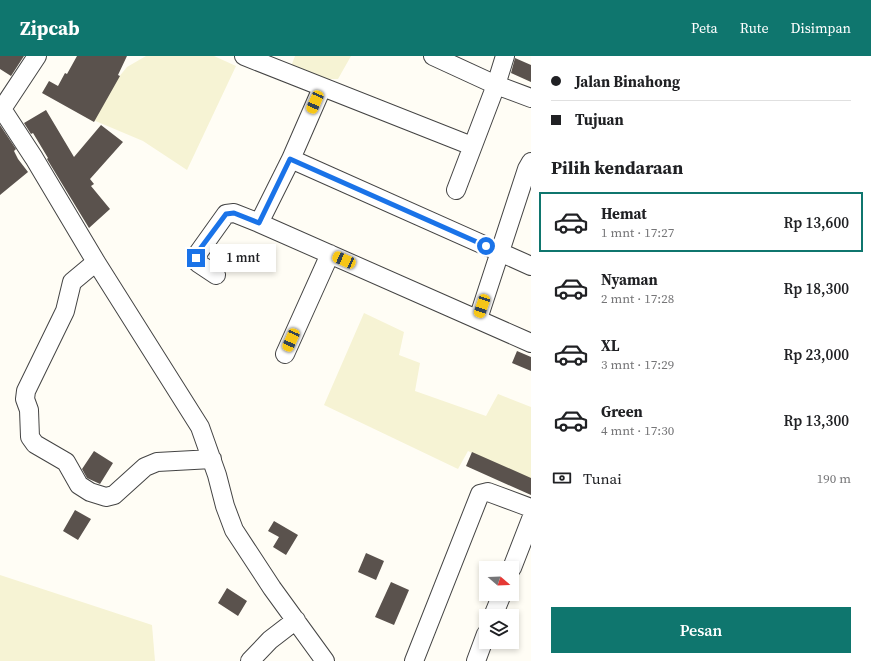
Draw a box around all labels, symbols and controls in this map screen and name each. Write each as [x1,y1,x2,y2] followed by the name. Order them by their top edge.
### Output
[20,15,80,41] text: Zipcab
[691,18,718,38] text: Peta
[740,18,769,38] text: Rute
[791,18,851,38] text: Disimpan
[575,71,680,92] text: Jalan Binahong
[305,89,325,115] car
[575,109,624,130] text: Tujuan
[551,155,683,180] text: Pilih kendaraan
[601,203,647,224] text: Hemat
[553,204,589,240] icon: car
[783,212,849,233] text: Rp 13,600
[601,224,674,241] text: 1 mnt · 17:27
[477,237,495,255] route start
[210,244,276,272] callout: 1 mnt
[187,249,205,267] route end
[226,249,260,266] text: 1 mnt
[331,250,357,270] car
[601,269,658,290] text: Nyaman
[553,270,589,306] icon: car
[783,278,849,299] text: Rp 18,300
[601,290,674,307] text: 2 mnt · 17:28
[472,293,492,319] car
[281,327,301,353] car
[601,335,620,356] text: XL
[553,336,589,372] icon: car
[783,344,849,365] text: Rp 23,000
[601,356,674,373] text: 3 mnt · 17:29
[601,401,643,422] text: Green
[553,402,589,438] icon: car
[783,410,849,431] text: Rp 13,300
[601,422,674,439] text: 4 mnt · 17:30
[551,467,573,489] icon: cash
[583,468,622,489] text: Tunai
[817,470,851,487] text: 190 m
[479,561,519,601] north arrow
[479,561,519,649] map controls
[551,607,851,653] button: Pesan
[479,609,519,649] button: layers

